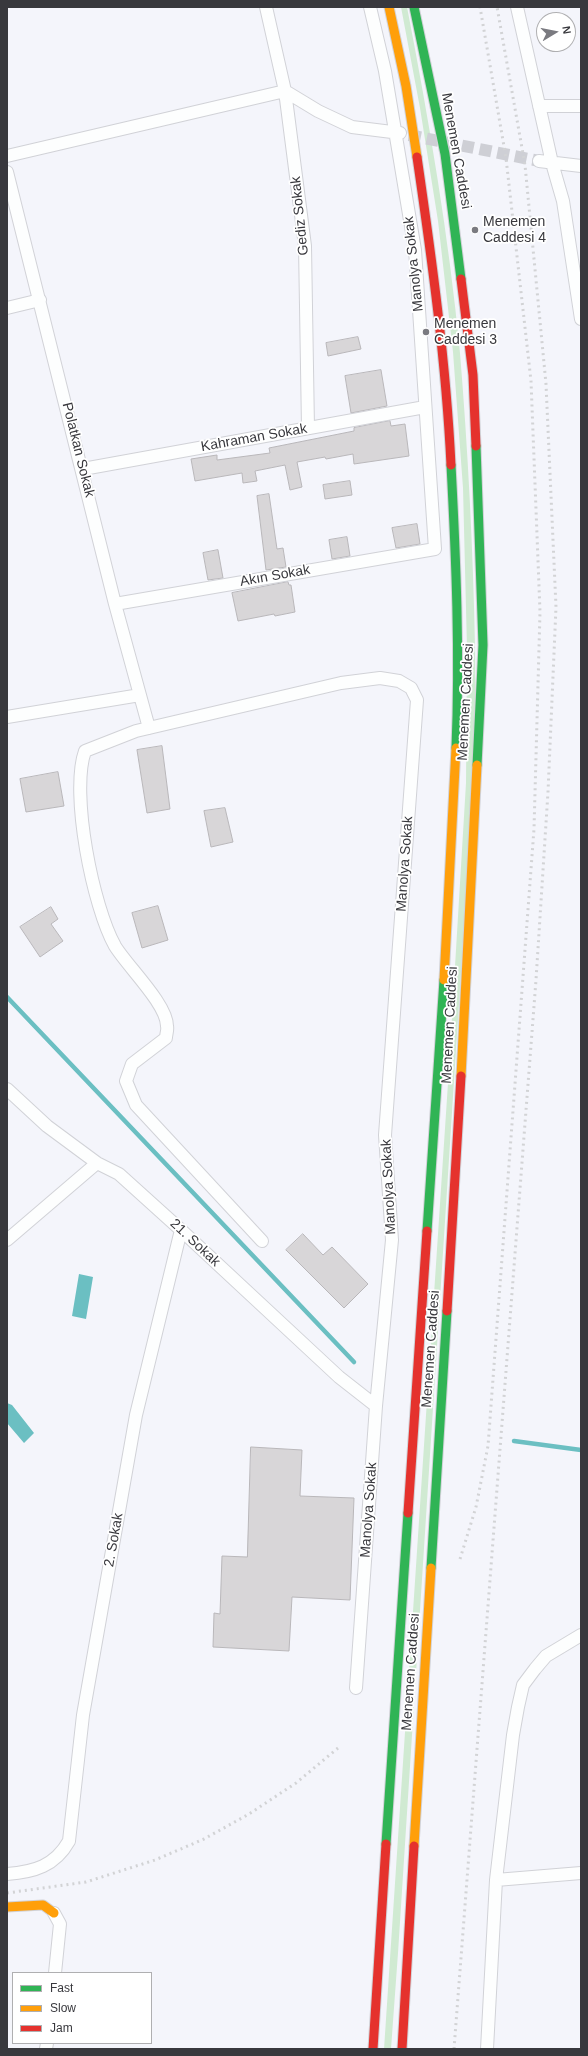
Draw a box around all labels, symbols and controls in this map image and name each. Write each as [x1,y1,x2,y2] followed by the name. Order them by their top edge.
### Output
[536,12,576,52] north arrow
[560,25,573,35] text: N
[438,92,474,210] street label: Menemen Caddesi
[287,176,313,256] street label: Gediz Sokak
[483,214,546,246] place label: Menemen Caddesi 4
[401,216,427,312] street label: Manolya Sokak
[470,225,480,235] marker: Menemen Caddesi 4
[434,316,497,348] place label: Menemen Caddesi 3
[421,327,431,337] marker: Menemen Caddesi 3
[58,401,98,499] street label: Polatkan Sokak
[200,420,308,456] street label: Kahraman Sokak
[239,562,311,590] street label: Akın Sokak
[455,643,477,761] street label: Menemen Caddesi
[393,816,417,912] street label: Manolya Sokak
[439,966,461,1084] street label: Menemen Caddesi
[378,1139,400,1235] street label: Manolya Sokak
[167,1216,223,1270] street label: 21. Sokak
[419,1290,443,1408] street label: Menemen Caddesi
[357,1462,381,1558] street label: Manolya Sokak
[101,1512,127,1568] street label: 2. Sokak
[399,1613,423,1731] street label: Menemen Caddesi
[12,1972,152,2044] legend
[50,1981,73,1995] text: Fast
[50,2001,76,2015] text: Slow
[50,2021,73,2035] text: Jam

